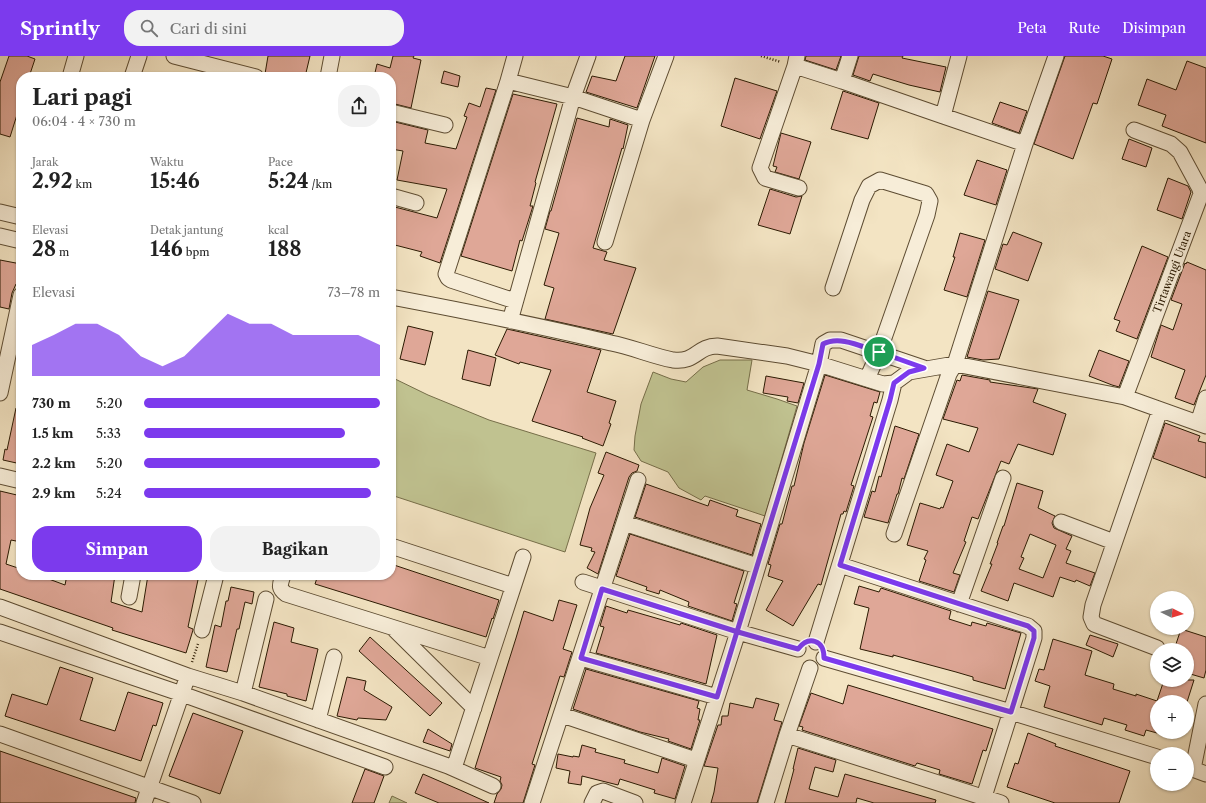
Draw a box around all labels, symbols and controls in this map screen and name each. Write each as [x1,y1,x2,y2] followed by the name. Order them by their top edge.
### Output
[124,10,404,46] search box
[20,17,100,40] text: Sprintly
[138,17,160,39] icon: search
[170,19,247,38] text: Cari di sini
[1017,19,1047,37] text: Peta
[1069,19,1100,37] text: Rute
[1122,19,1186,37] text: Disimpan
[32,84,132,111] text: Lari pagi
[338,85,380,127] button: share
[32,113,136,129] text: 06:04 · 4 × 730 m
[32,155,58,169] text: Jarak
[150,155,184,169] text: Waktu
[268,155,293,169] text: Pace
[32,169,73,193] text: 2.92
[150,169,200,193] text: 15:46
[268,169,309,193] text: 5:24
[73,177,92,191] text: km
[309,177,332,191] text: /km
[32,223,68,237] text: Elevasi
[150,223,223,237] text: Detak jantung
[268,223,289,237] text: kcal
[1150,229,1194,315] street label: Tirtawangi Utara
[32,237,56,261] text: 28
[150,237,183,261] text: 146
[268,237,302,261] text: 188
[56,245,69,259] text: m
[183,245,209,259] text: bpm
[32,284,75,300] text: Elevasi
[327,284,380,300] text: 73–78 m
[862,335,896,369] pin
[868,341,890,363] icon: arrive
[32,395,71,411] text: 730 m
[96,395,122,411] text: 5:20
[32,425,73,441] text: 1.5 km
[96,425,121,441] text: 5:33
[32,455,76,471] text: 2.2 km
[96,455,122,471] text: 5:20
[32,485,76,501] text: 2.9 km
[96,485,122,501] text: 5:24
[32,526,202,572] button: Simpan
[210,526,380,572] button: Bagikan
[1150,591,1194,635] north arrow
[1150,591,1194,791] map controls
[1150,643,1194,687] button: layers
[1150,695,1194,739] button: +
[1150,747,1194,791] button: −

